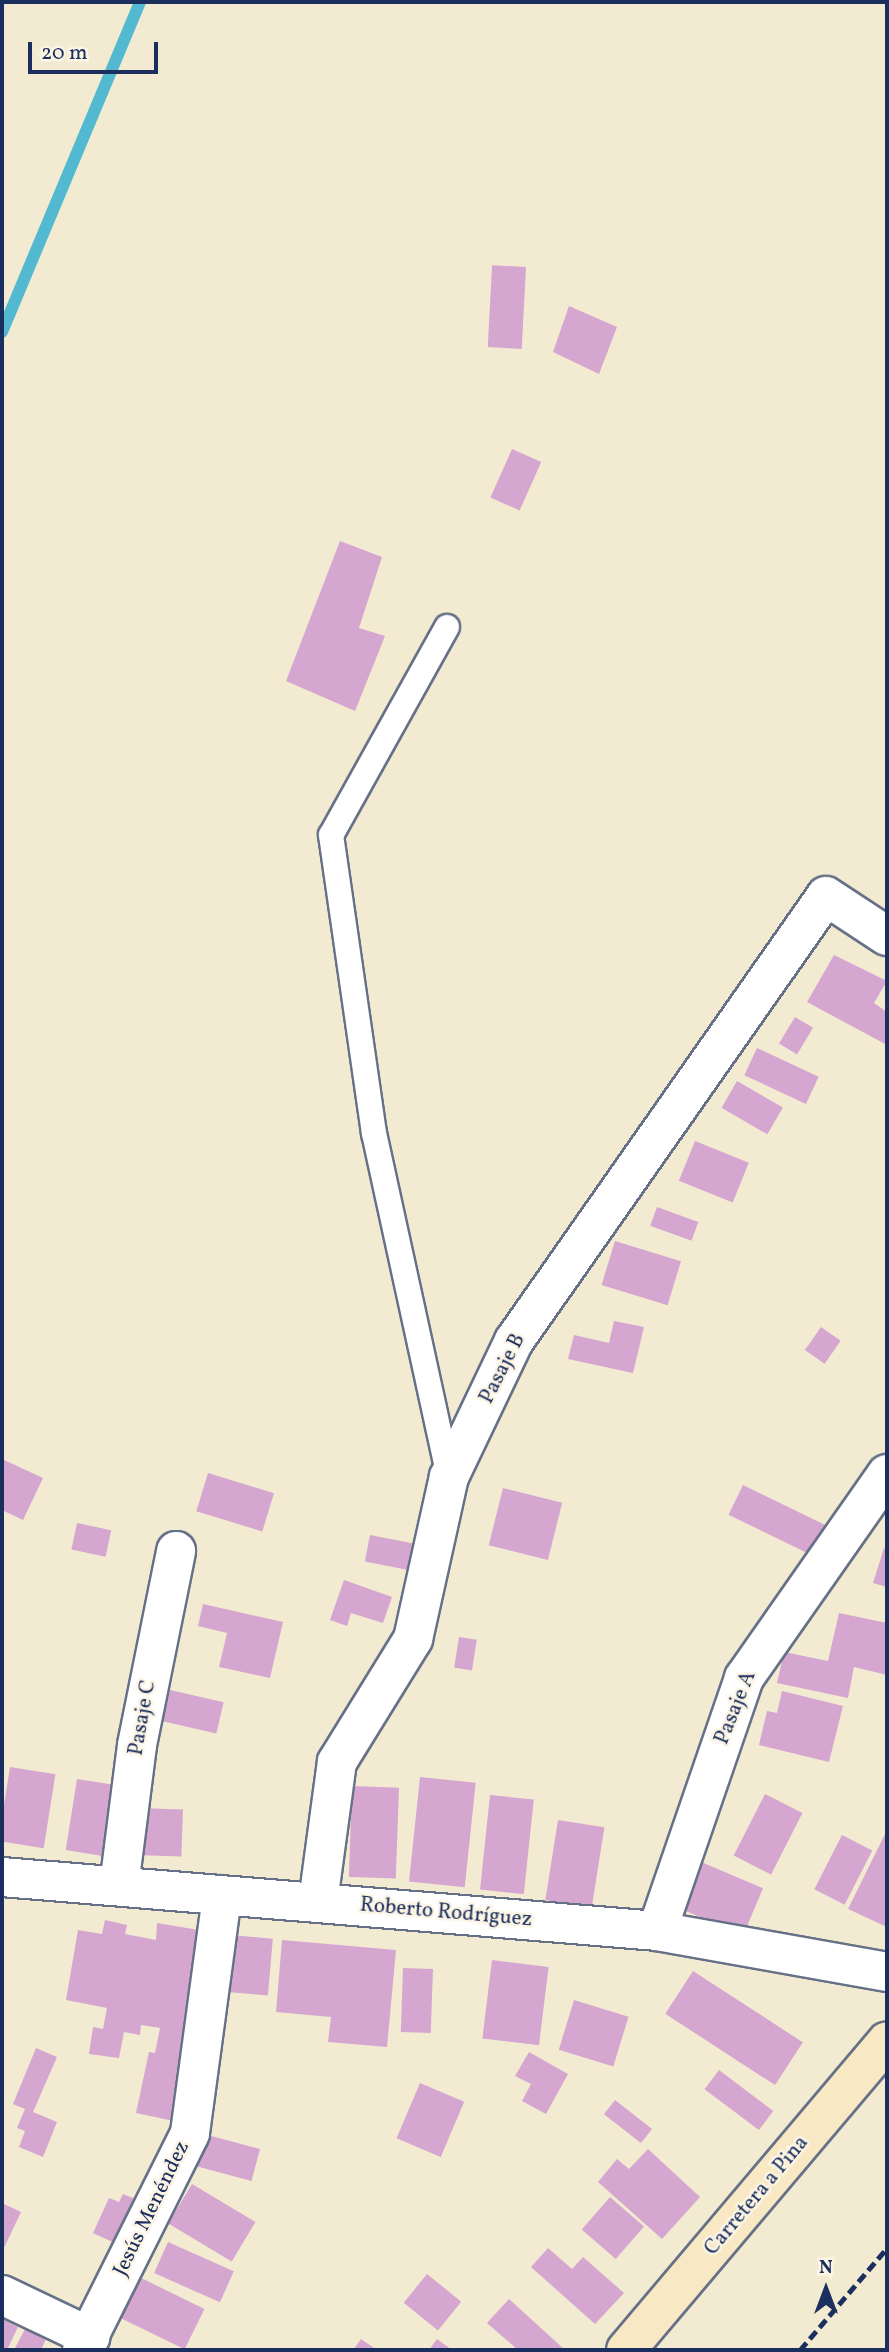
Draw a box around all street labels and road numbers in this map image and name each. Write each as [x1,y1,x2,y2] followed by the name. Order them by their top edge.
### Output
[475,1330,531,1408] street label: Pasaje B
[710,1668,762,1748] street label: Pasaje A
[124,1678,162,1758] street label: Pasaje C
[359,1893,533,1933] street label: Roberto Rodríguez
[700,2131,814,2261] street label: Carretera a Pina
[108,2137,196,2281] street label: Jesús Menéndez

